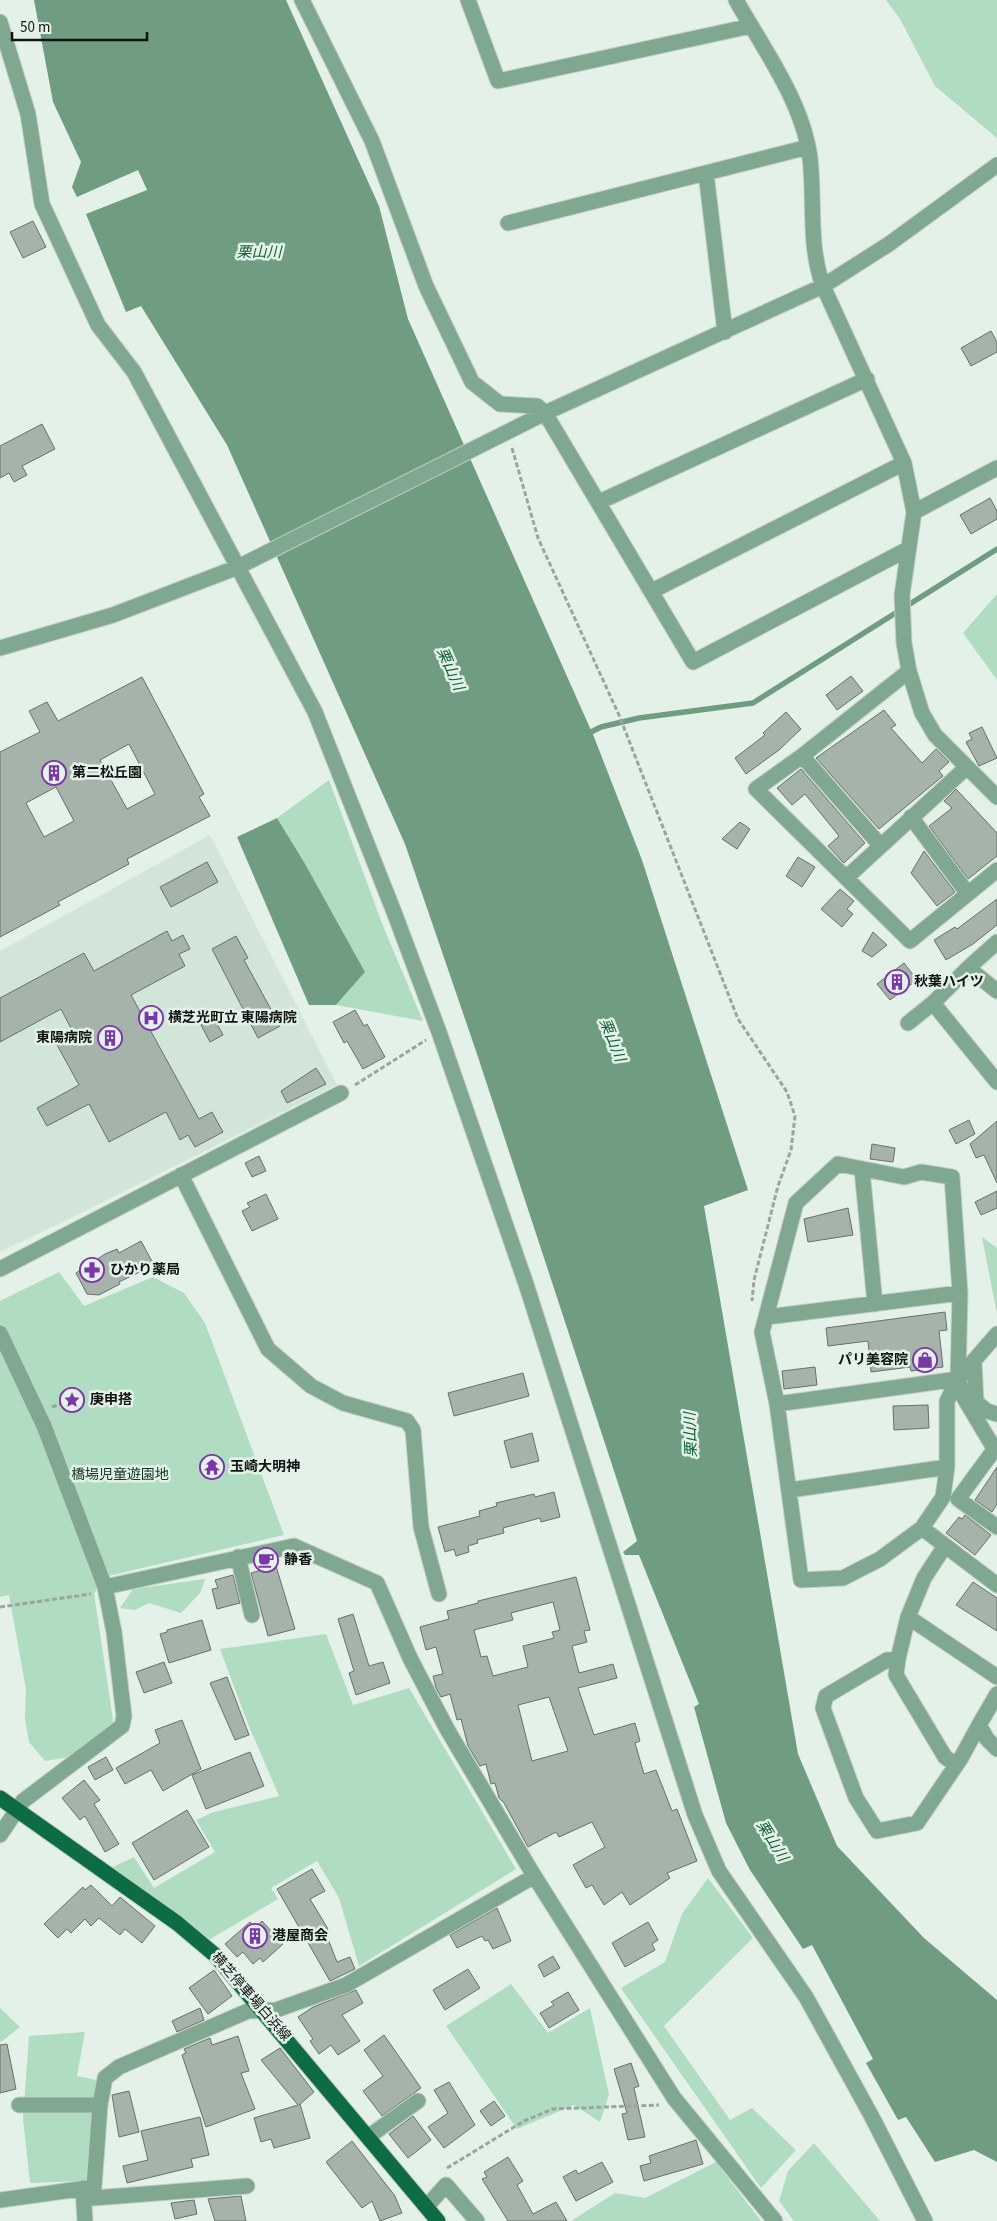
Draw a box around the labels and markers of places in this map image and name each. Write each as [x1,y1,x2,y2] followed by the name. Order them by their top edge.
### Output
[41,760,67,786] building icon: 第二松丘園
[72,763,142,783] place label: 第二松丘園
[884,969,910,995] building icon: 秋葉ハイツ
[914,972,984,992] place label: 秋葉ハイツ
[138,1005,164,1031] hospital icon: 横芝光町立 東陽病院
[168,1008,297,1028] place label: 横芝光町立 東陽病院
[97,1025,123,1051] building icon: 東陽病院
[36,1028,92,1048] place label: 東陽病院
[79,1257,105,1283] pharmacy icon: ひかり薬局
[110,1260,180,1280] place label: ひかり薬局
[912,1347,938,1373] shop icon: パリ美容院
[838,1350,908,1370] place label: パリ美容院
[59,1387,85,1413] place icon: 庚申搭
[90,1390,132,1410] place label: 庚申搭
[199,1454,225,1480] temple icon: 玉崎大明神
[230,1457,300,1477] place label: 玉崎大明神
[253,1547,279,1573] cafe icon: 静香
[284,1550,312,1570] place label: 静香
[242,1923,268,1949] building icon: 港屋商会
[272,1926,328,1946] place label: 港屋商会

